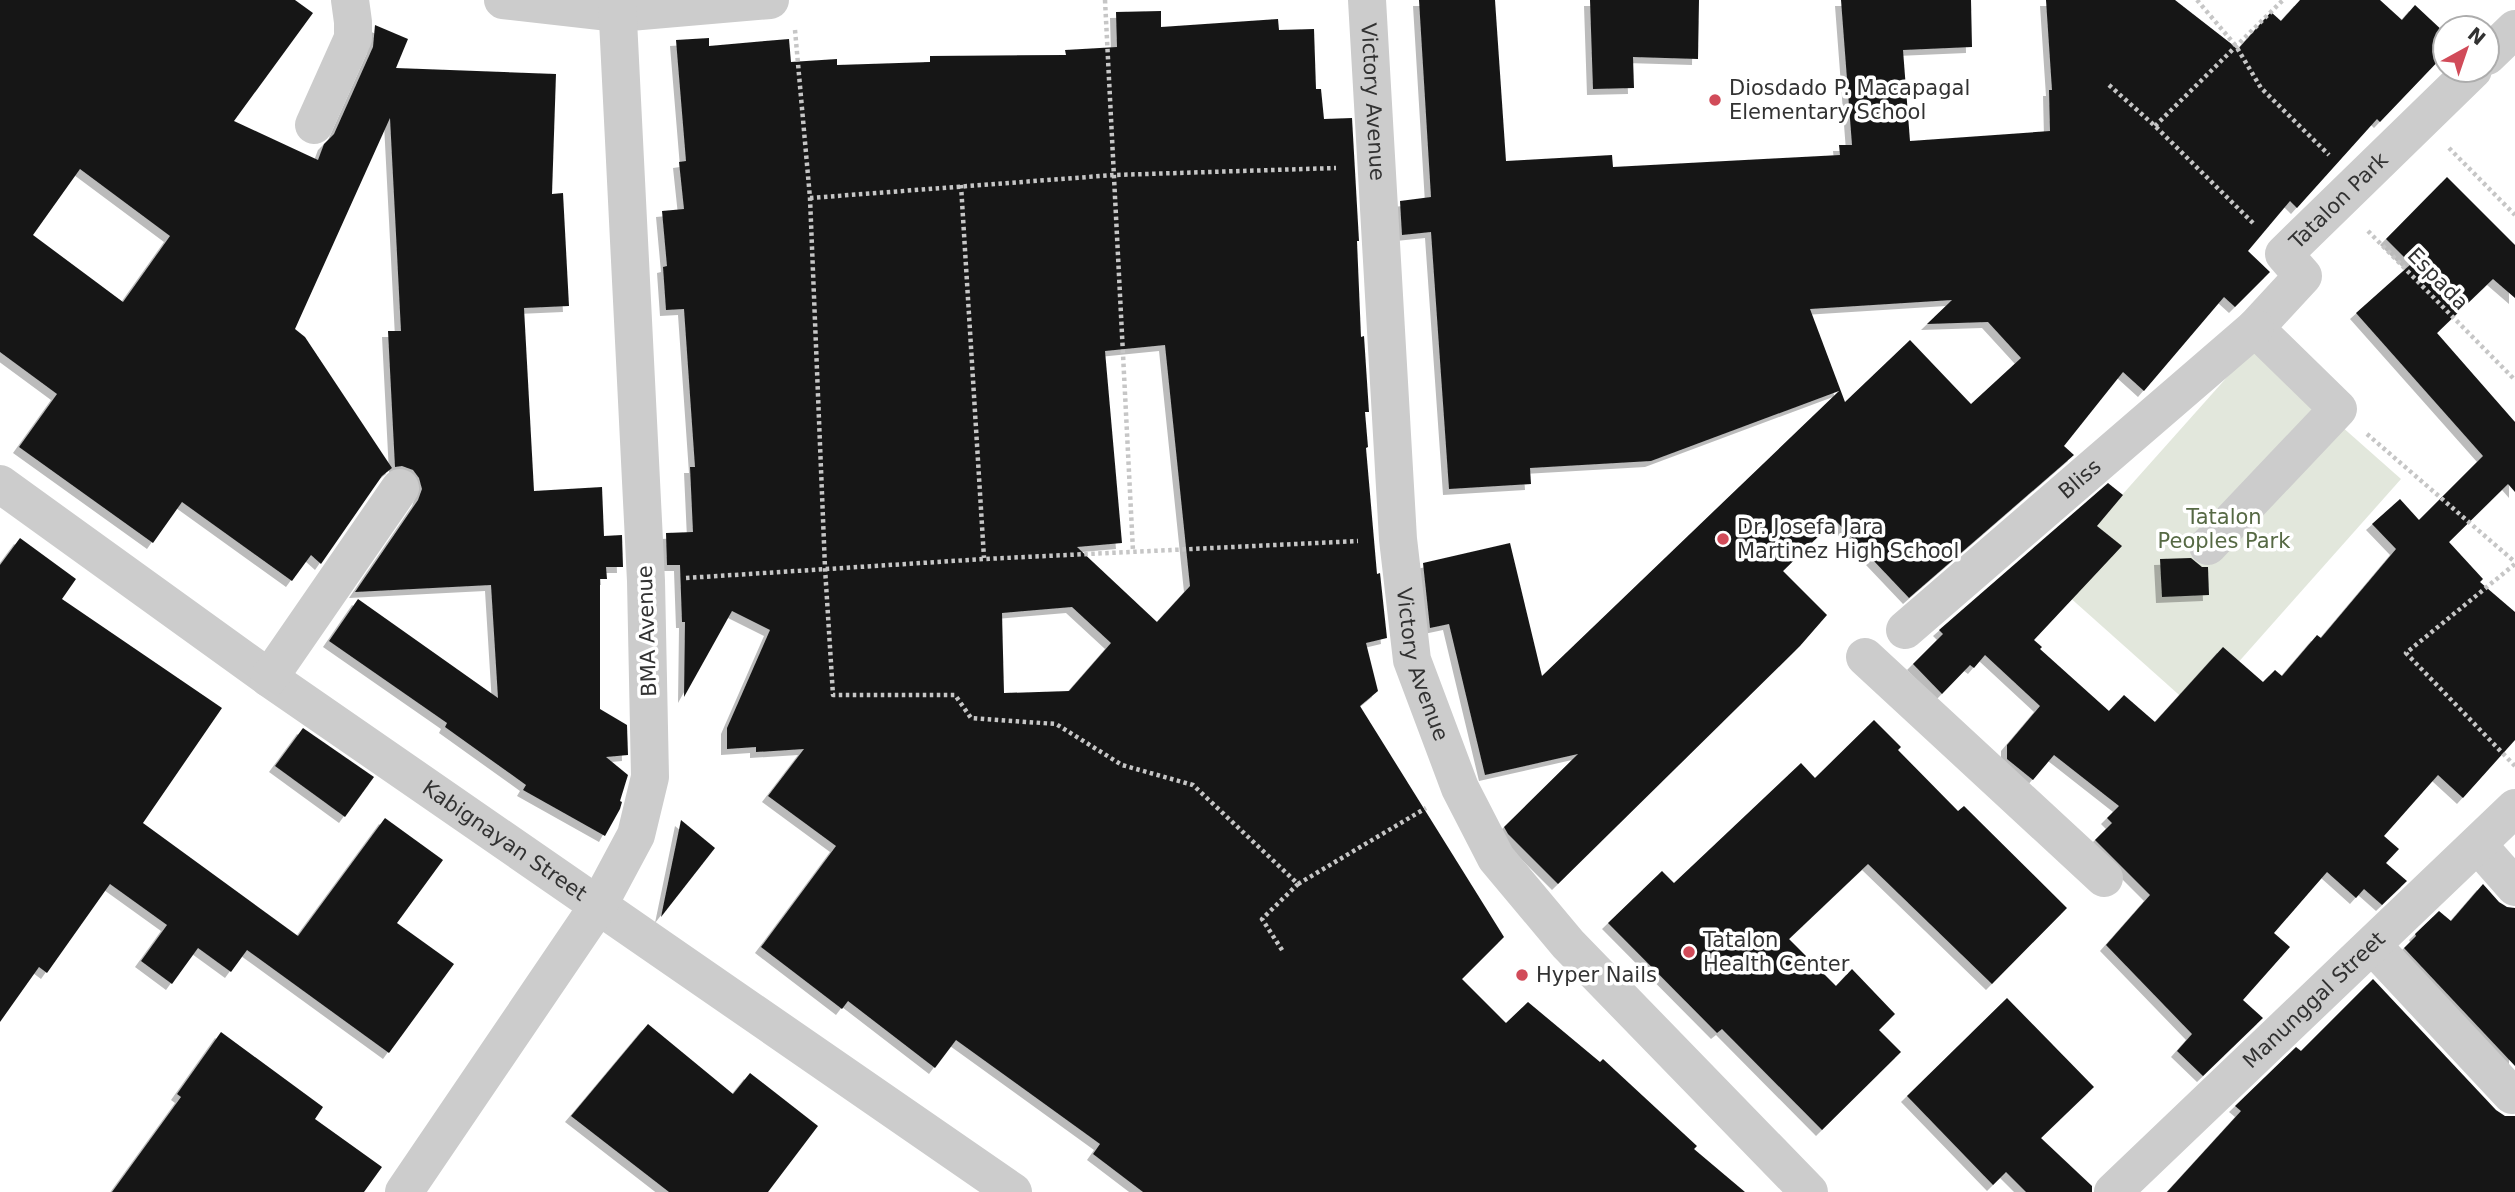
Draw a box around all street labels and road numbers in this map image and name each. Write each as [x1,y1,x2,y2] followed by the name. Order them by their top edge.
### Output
[1356,22,1389,181] street label: Victory Avenue
[2284,147,2393,255] street label: Tatalon Park
[2403,243,2473,315] street label: Espada
[2054,454,2106,504] street label: Bliss
[633,565,661,697] street label: BMA Avenue
[1392,586,1453,744] street label: Victory Avenue
[418,776,591,906] street label: Kabignayan Street
[2238,927,2390,1073] street label: Manunggal Street

